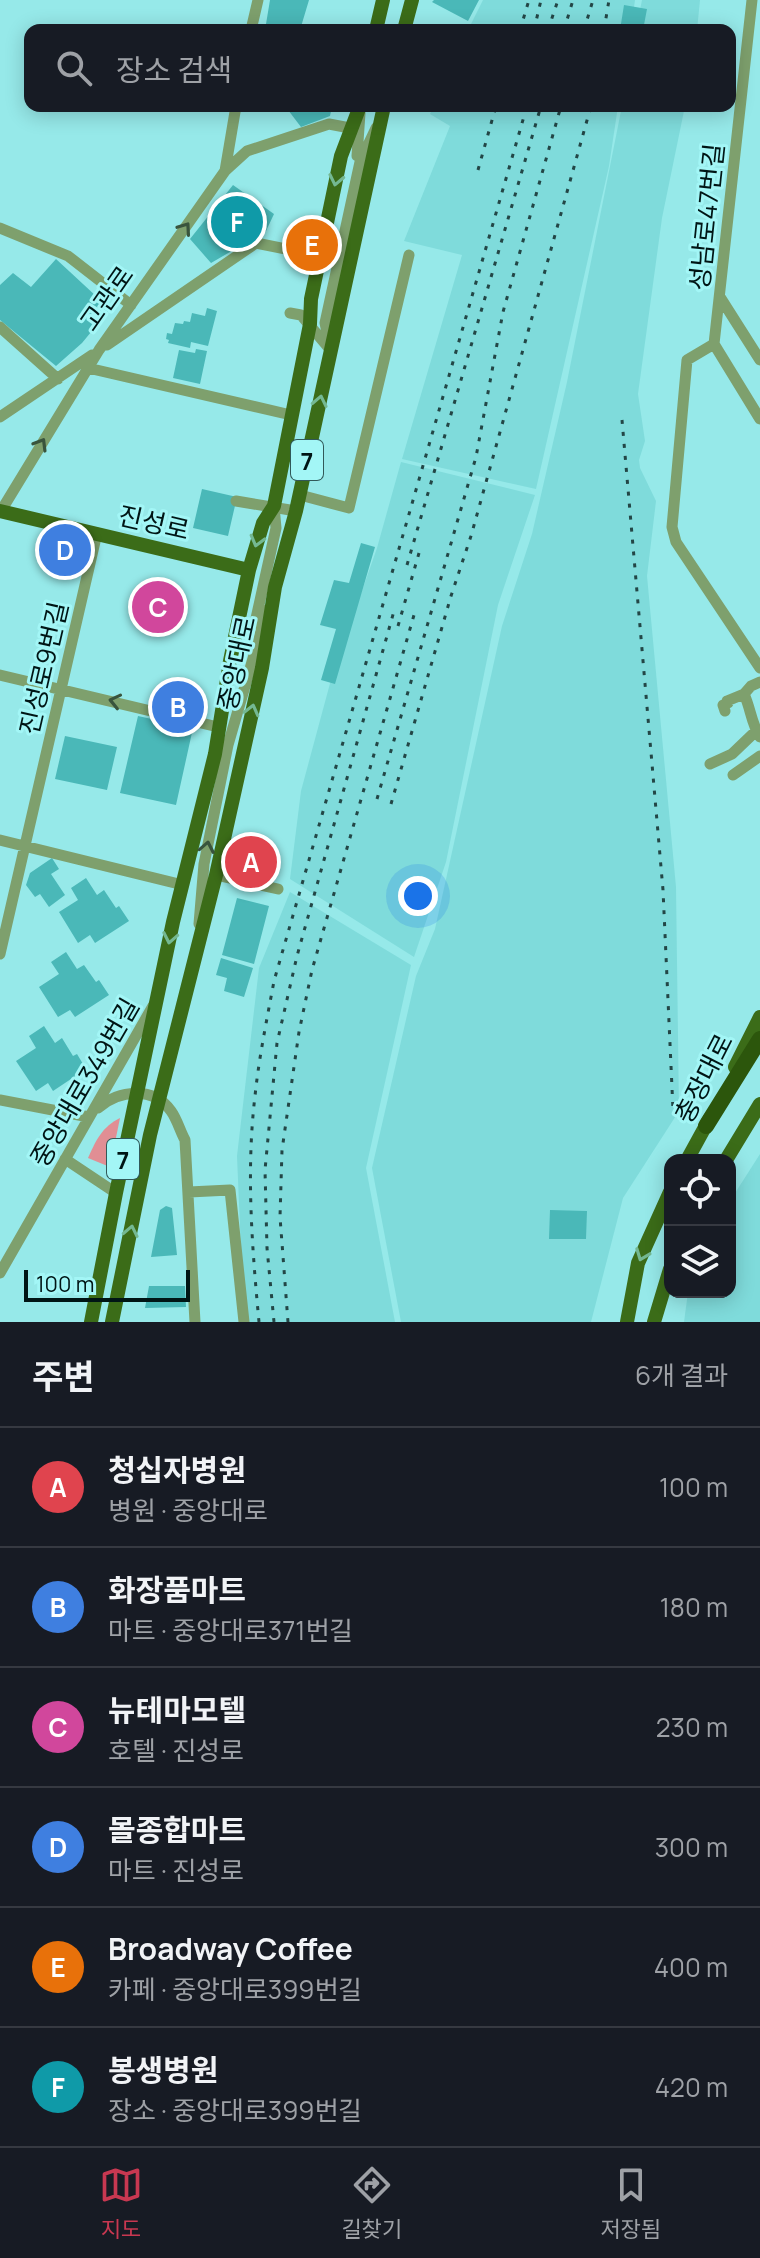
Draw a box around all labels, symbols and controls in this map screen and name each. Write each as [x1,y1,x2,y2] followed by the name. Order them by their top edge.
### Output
[24,24,736,112] search box
[52,46,96,90] icon: search
[116,49,232,90] text: 장소 검색
[680,142,732,292] street label: 성남로47번길
[328,172,345,186] one-way arrow
[211,192,263,252] pin: F
[286,215,338,275] pin: E
[175,222,190,236] one-way arrow
[71,258,141,338] street label: 고관로
[311,395,328,409] one-way arrow
[32,438,47,453] one-way arrow
[291,440,323,480] road number: 7
[115,496,193,548] street label: 진성로
[39,520,91,580] pin: D
[250,534,267,548] one-way arrow
[132,577,184,637] pin: C
[10,598,76,738] street label: 진성로9번길
[208,612,264,714] street label: 중앙대로
[152,677,204,737] pin: B
[108,694,122,711] one-way arrow
[243,703,260,717] one-way arrow
[225,832,277,892] pin: A
[198,841,215,855] one-way arrow
[398,876,438,916] your location
[162,931,179,944] one-way arrow
[21,991,147,1173] street label: 중앙대로349번길
[665,1027,741,1129] street label: 충장대로
[107,1139,139,1179] road number: 7
[664,1154,736,1298] map controls
[664,1154,736,1226] button: locate
[122,1224,139,1238] one-way arrow
[664,1226,736,1298] button: layers
[635,1247,652,1261] one-way arrow
[24,1266,190,1302] scale bar
[36,1269,94,1299] text: 100 m
[32,1353,95,1399] text: 주변
[635,1357,728,1393] text: 6개 결과
[108,1449,246,1490] text: 청십자병원
[49,1469,67,1505] text: A
[659,1469,728,1505] text: 100 m
[108,1492,268,1528] text: 병원 · 중앙대로
[108,1569,246,1610] text: 화장품마트
[50,1589,66,1625] text: B
[660,1589,728,1625] text: 180 m
[108,1612,353,1648] text: 마트 · 중앙대로371번길
[108,1689,246,1730] text: 뉴테마모텔
[48,1709,68,1745] text: C
[656,1709,728,1745] text: 230 m
[108,1732,244,1768] text: 호텔 · 진성로
[108,1809,246,1850] text: 몰종합마트
[49,1829,67,1865] text: D
[655,1829,728,1865] text: 300 m
[108,1852,244,1888] text: 마트 · 진성로
[108,1928,353,1969] text: Broadway Coffee
[50,1949,66,1985] text: E
[654,1949,728,1985] text: 400 m
[108,1971,362,2007] text: 카페 · 중앙대로399번길
[108,2049,218,2090] text: 봉생병원
[51,2069,65,2105] text: F
[655,2069,728,2105] text: 420 m
[108,2092,362,2128] text: 장소 · 중앙대로399번길
[99,2163,143,2244] tab: 지도
[341,2163,402,2244] tab: 길찾기
[600,2163,661,2244] tab: 저장됨

